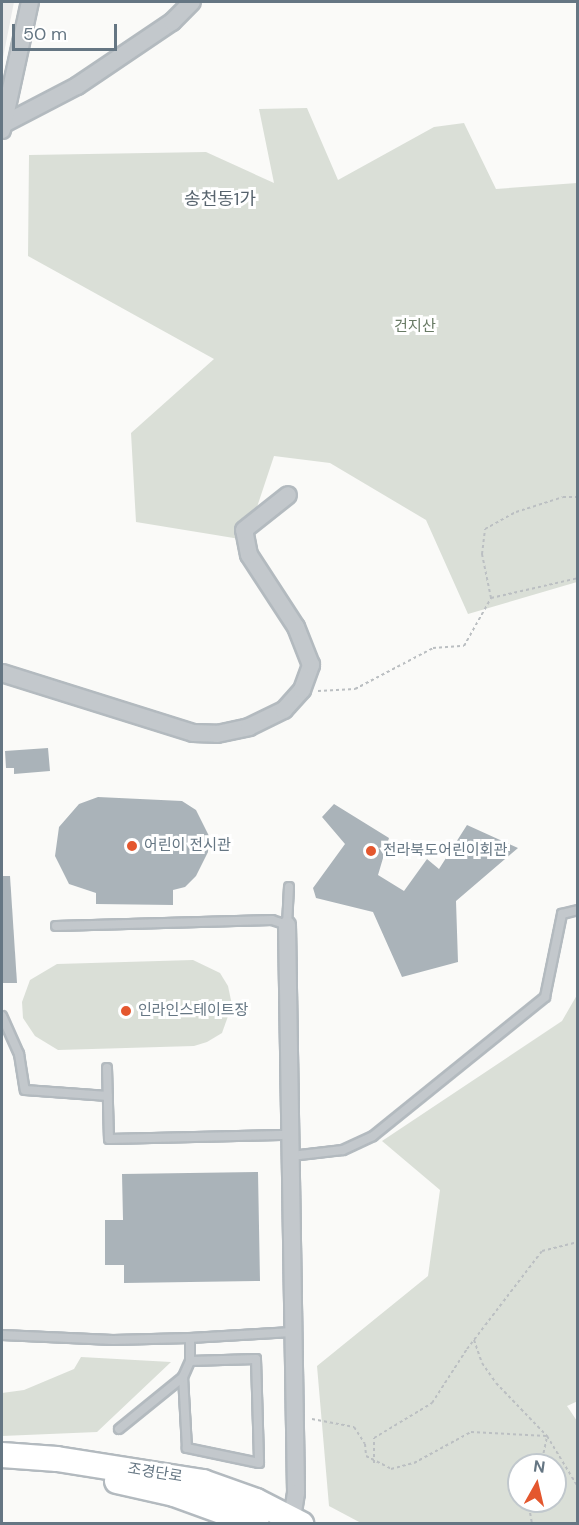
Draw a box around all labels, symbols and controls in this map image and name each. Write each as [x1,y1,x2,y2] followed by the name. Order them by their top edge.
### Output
[15,12,120,50] scale bar
[23,22,67,46] text: 50 m
[184,188,256,210] district label: 송천동1가
[394,318,436,336] park label: 건지산
[144,837,231,855] place label: 어린이 전시관
[125,839,139,853] marker: 어린이 전시관
[383,842,507,860] place label: 전라북도어린이회관
[364,844,378,858] marker: 전라북도어린이회관
[138,1002,248,1020] place label: 인라인스테이트장
[119,1004,133,1018] marker: 인라인스테이트장
[507,1453,567,1513] north arrow
[532,1455,547,1478] text: N
[126,1460,184,1486] street label: 조경단로

